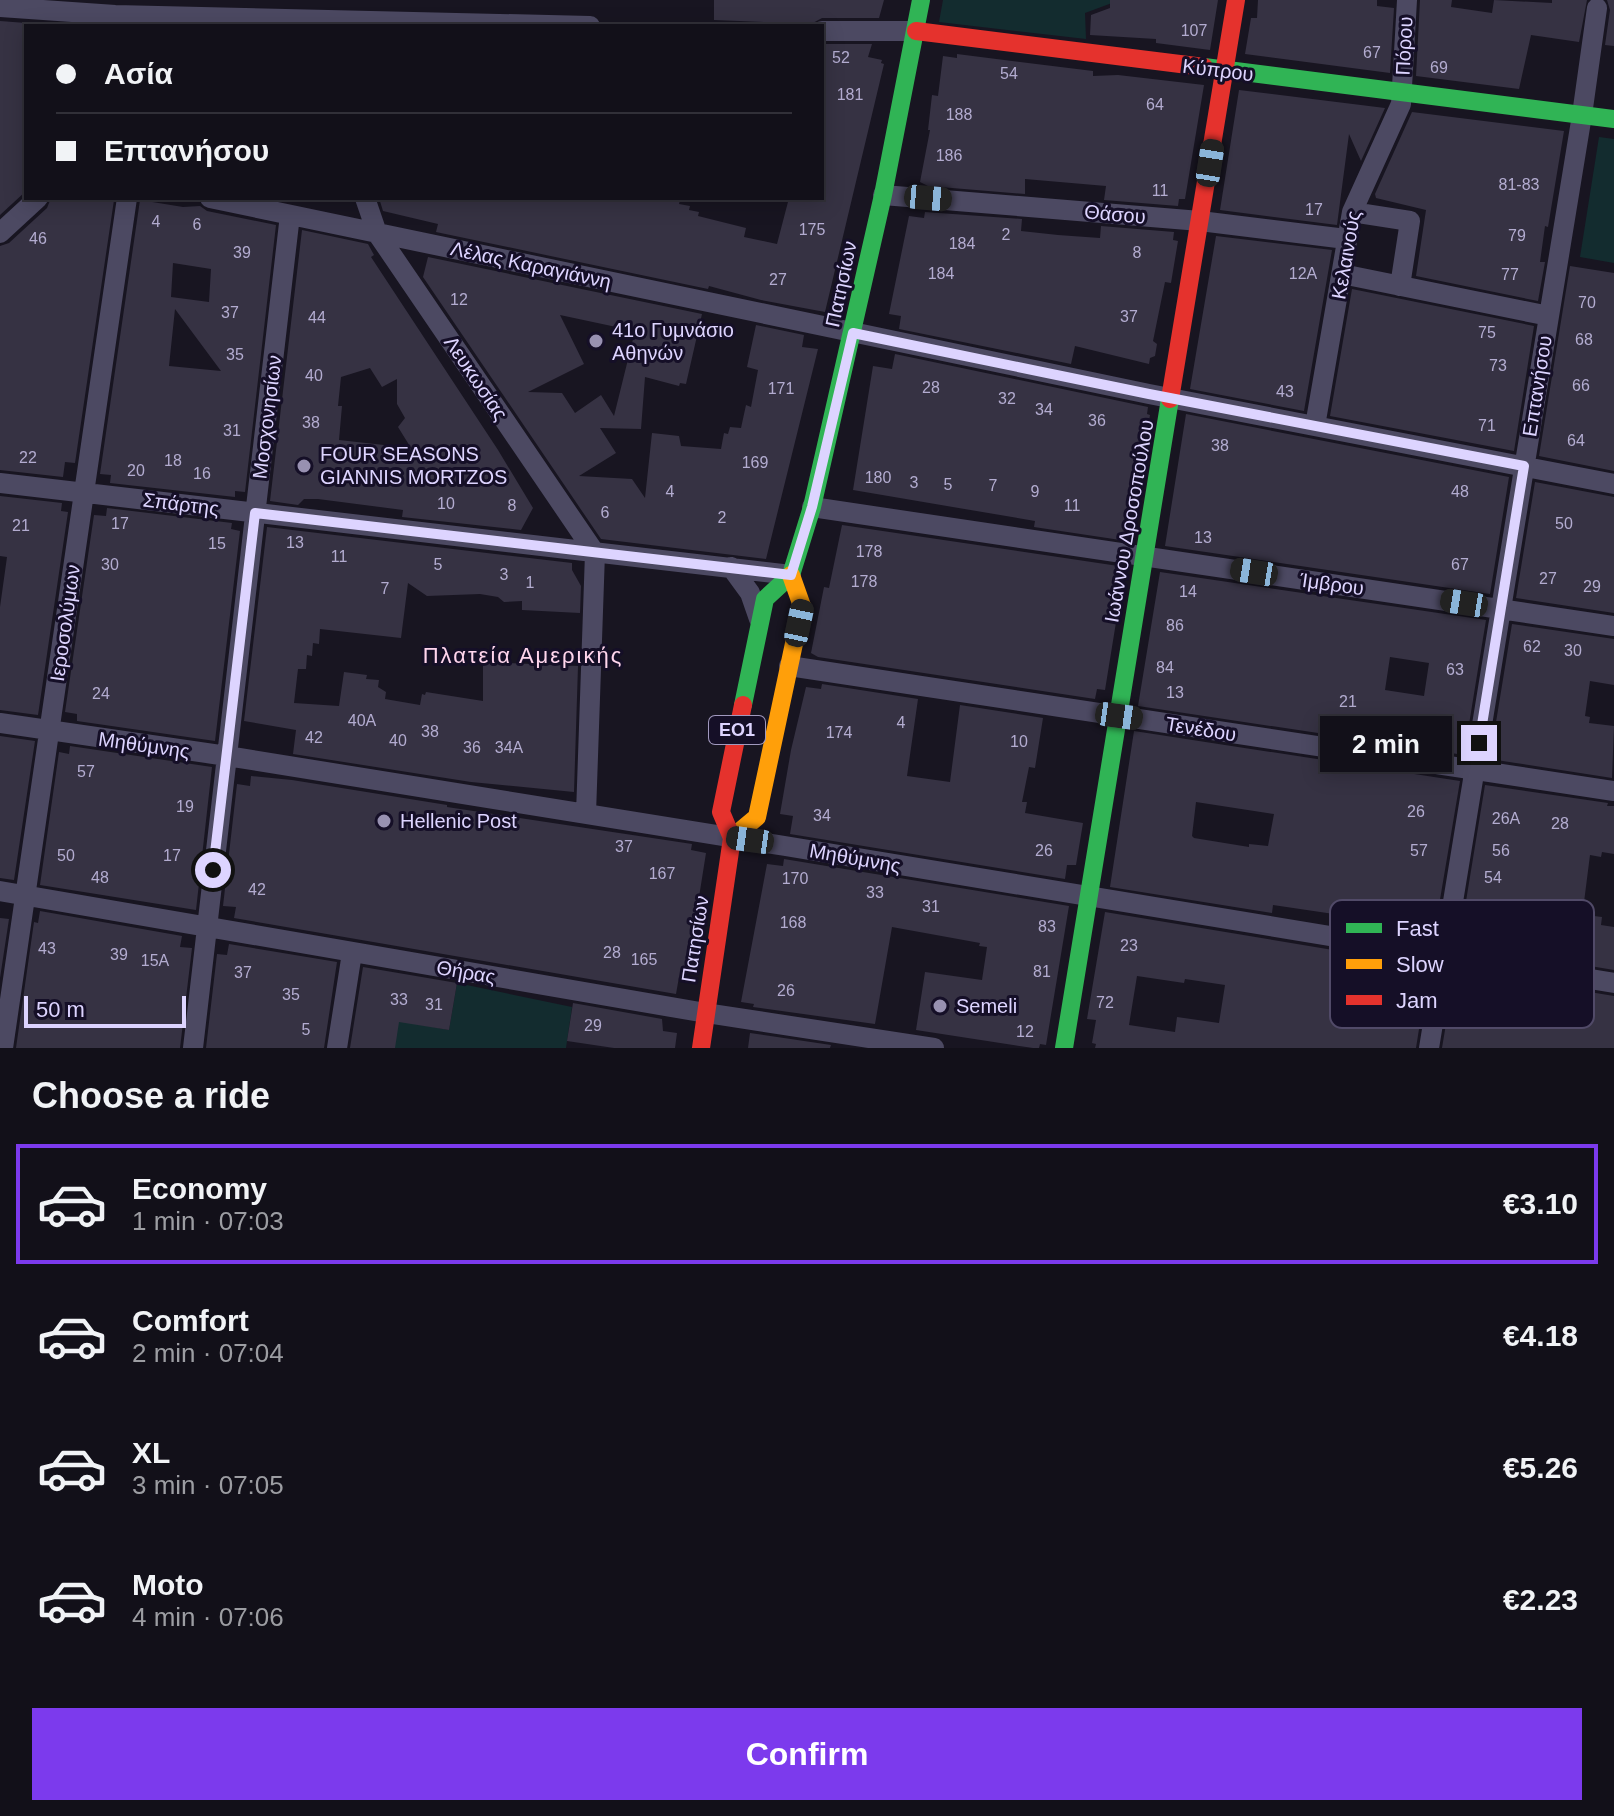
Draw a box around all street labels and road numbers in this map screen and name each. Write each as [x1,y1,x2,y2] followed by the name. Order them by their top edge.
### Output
[1391,16,1417,76] street label: Πόρου
[1181,55,1255,85] street label: Κύπρου
[1083,200,1147,228] street label: Θάσου
[1327,209,1365,301] street label: Κελαινούς
[449,237,613,293] street label: Λέλας Καραγιάννη
[821,239,861,329] street label: Πατησίων
[440,332,512,424] street label: Λευκωσίας
[1518,334,1556,438] street label: Επτανήσου
[248,354,286,480] street label: Μοσχονησίων
[1100,418,1158,624] street label: Ιωάννου Δροσοπούλου
[142,488,221,520] street label: Σπάρτης
[46,563,84,683] street label: Ιεροσολύμων
[1298,569,1365,599] street label: Ίμβρου
[1164,713,1238,745] street label: Τενέδου
[709,716,765,744] road number: ΕΟ1
[97,728,191,762] street label: Μηθύμνης
[808,839,903,877] street label: Μηθύμνης
[677,894,713,984] street label: Πατησίων
[435,956,497,988] street label: Θήρας

